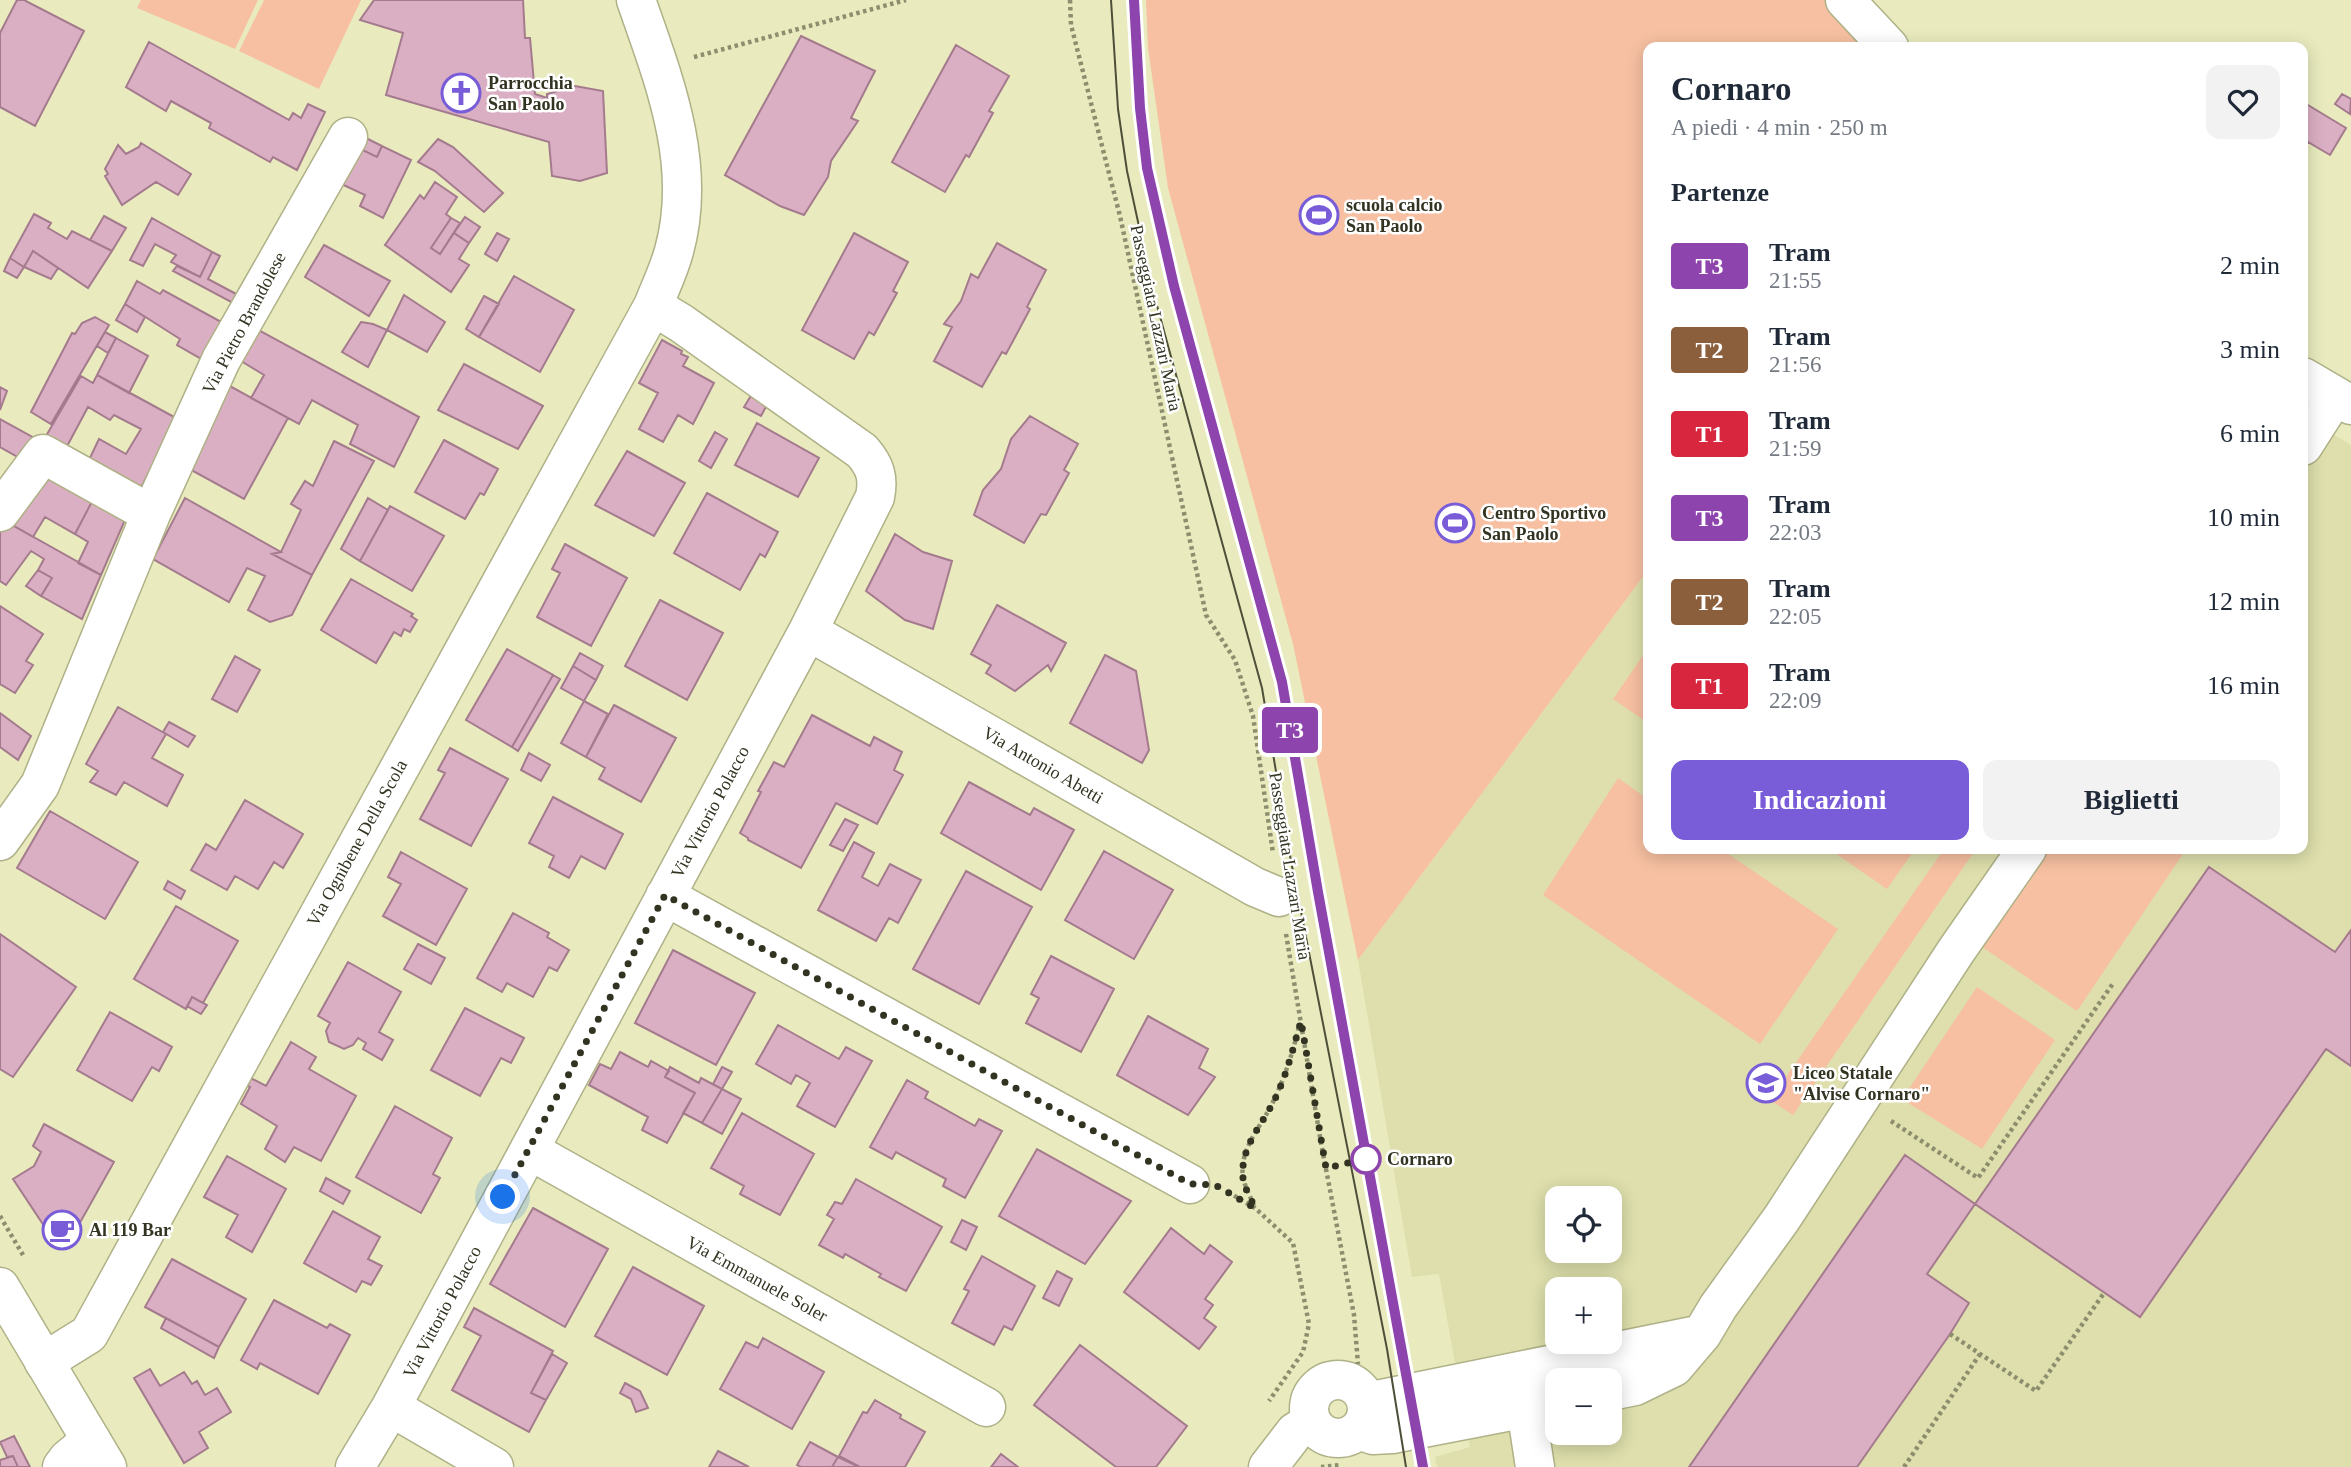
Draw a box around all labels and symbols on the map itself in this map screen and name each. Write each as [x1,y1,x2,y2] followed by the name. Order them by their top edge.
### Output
[440,72,482,114] church icon: Parrocchia San Paolo
[488,73,573,114] place label: Parrocchia San Paolo
[1298,194,1340,236] sports icon: scuola calcio San Paolo
[1346,195,1443,236] place label: scuola calcio San Paolo
[1126,223,1186,413] street label: Passeggiata Lazzari Maria
[198,249,290,397] street label: Via Pietro Brandolese
[1434,502,1476,544] sports icon: Centro Sportivo San Paolo
[1482,503,1606,544] place label: Centro Sportivo San Paolo
[1258,707,1322,753] line badge: T3
[979,722,1107,808] street label: Via Antonio Abetti
[667,743,753,881] street label: Via Vittorio Polacco
[303,756,411,930] street label: Via Ognibene Della Scola
[1265,771,1315,961] street label: Passeggiata Lazzari Maria
[1745,1062,1787,1104] school or university icon: Liceo Statale "Alvise Cornaro"
[1793,1063,1930,1104] place label: Liceo Statale "Alvise Cornaro"
[1351,1144,1381,1174] marker: Cornaro
[1387,1149,1453,1169] place label: Cornaro
[485,1179,520,1214] your location
[41,1209,83,1251] cafe icon: Al 119 Bar
[89,1220,171,1240] place label: Al 119 Bar
[683,1232,831,1326] street label: Via Emmanuele Soler
[399,1243,485,1381] street label: Via Vittorio Polacco

